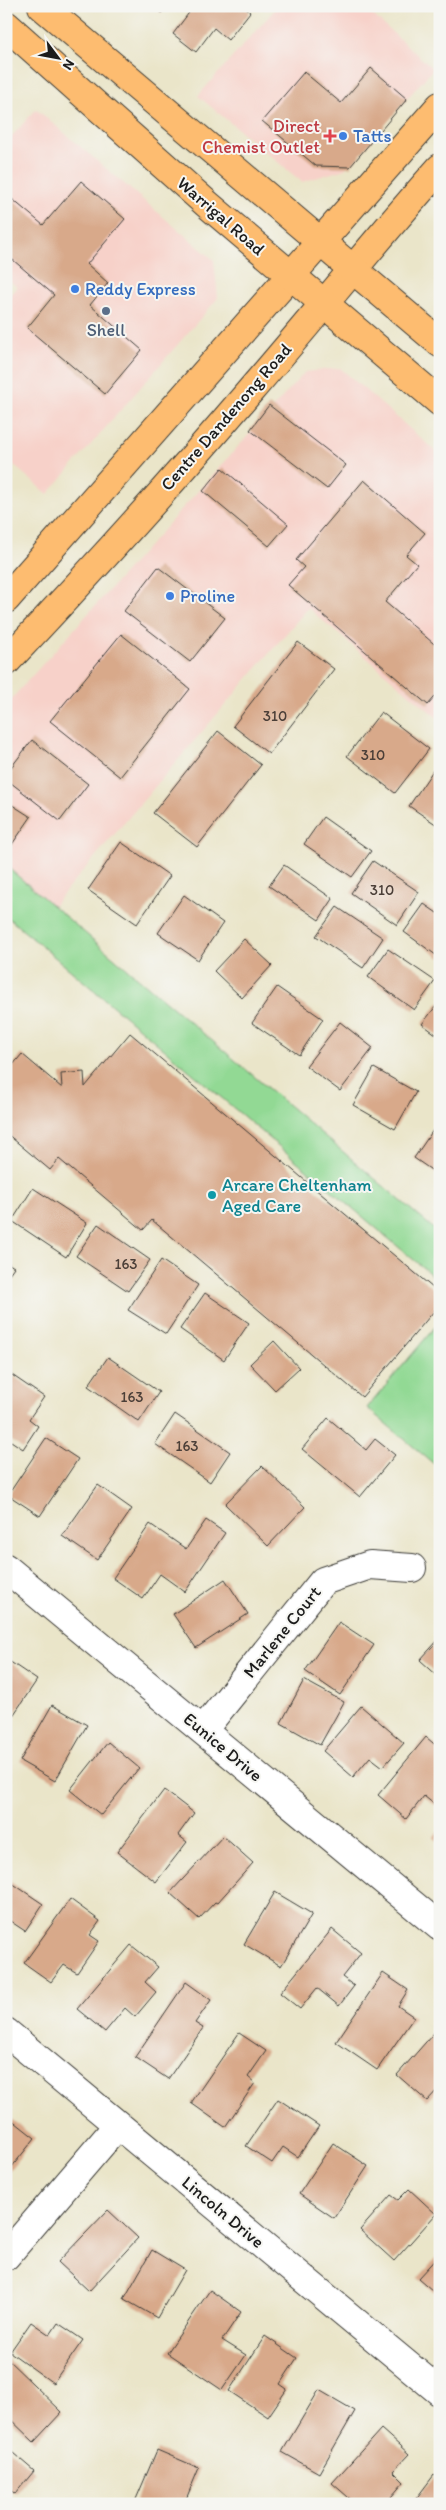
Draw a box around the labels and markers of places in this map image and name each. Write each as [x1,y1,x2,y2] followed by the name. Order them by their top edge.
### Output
[202,115,320,158] place label: Direct Chemist Outlet
[353,125,392,147] place label: Tatts
[324,130,336,142] marker: Direct Chemist Outlet
[337,130,349,142] marker: Tatts
[85,278,196,300] place label: Reddy Express
[69,283,81,295] marker: Reddy Express
[100,305,112,317] marker: Shell
[87,319,125,341] place label: Shell
[180,585,235,607] place label: Proline
[164,590,176,602] marker: Proline
[222,1174,372,1217] place label: Arcare Cheltenham Aged Care
[206,1189,218,1201] marker: Arcare Cheltenham Aged Care

